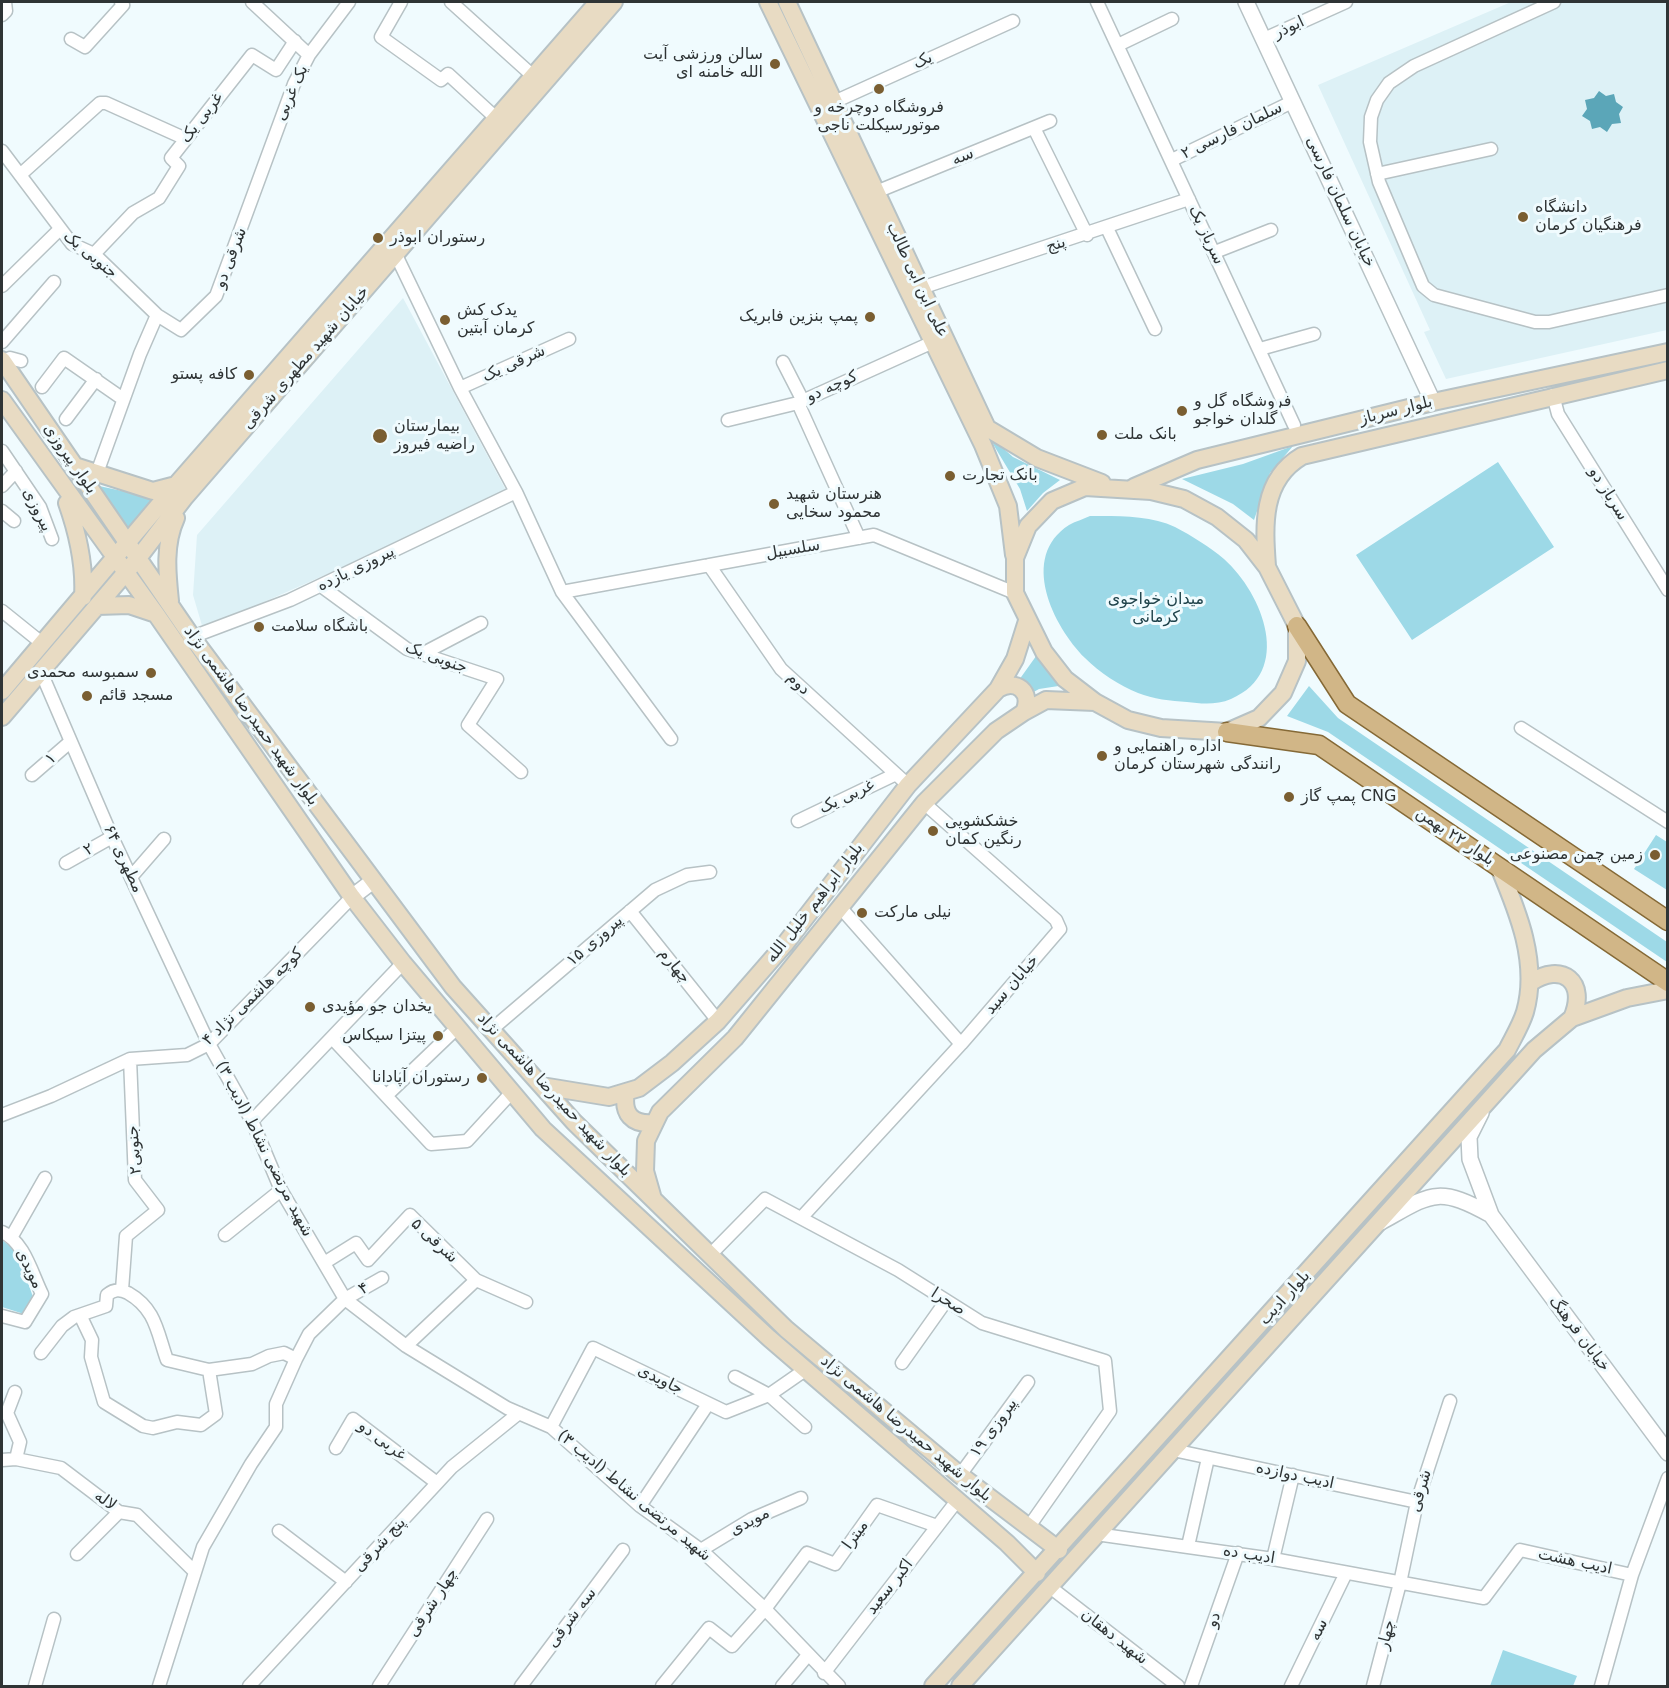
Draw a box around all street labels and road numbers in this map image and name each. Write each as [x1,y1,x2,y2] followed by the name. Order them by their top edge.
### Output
[1270,13,1308,43] street label: ابوذر
[911,48,935,74] street label: یک
[271,62,313,124] street label: یک غربی
[176,89,228,147] street label: غربی یک
[1178,98,1286,164] street label: سلمان فارسى ٢
[1301,133,1379,271] street label: خیابان سلمان فارسی
[949,144,977,170] street label: سه
[1184,202,1228,268] street label: سرباز یک
[882,219,952,341] street label: علی ابن ابی طالب
[211,225,251,291] street label: شرقی دو
[59,227,121,283] street label: جنوبی یک
[1044,233,1068,257] street label: پنج
[239,282,373,434] street label: خیابان شهید مطهری شرقی
[479,342,549,386] street label: شرقی یک
[803,367,861,407] street label: کوچه دو
[1358,393,1434,429] street label: بلوار سرباز
[39,420,101,498] street label: بلوار پیروزی
[1584,464,1632,524] street label: سرباز دو
[18,485,56,535] street label: پیروزی
[764,536,822,564] street label: سلسبیل
[314,542,398,596] street label: پیروزی یازده
[179,622,323,810] street label: بلوار شهید حمیدرضا هاشمی نژاد
[402,638,470,678] street label: جنوبی یک
[782,669,814,699] street label: دوم
[41,749,61,769] street label: ۱
[816,776,878,818] street label: غربی یک
[1412,804,1498,870] street label: بلوار ۲۲ بهمن
[99,822,147,896] street label: مطهری ۶۴
[762,839,868,967] street label: بلوار ابراهیم خلیل الله
[80,840,98,860] street label: ۲
[563,911,627,971] street label: پیروزی ۱۵
[199,944,307,1050] street label: کوچه هاشمی نژاد ۴
[654,945,694,987] street label: چهارم
[981,951,1043,1019] street label: خیابان سید
[473,1009,635,1181] street label: بلوار شهید حمیدرضا هاشمی نژاد
[211,1058,317,1240] street label: شهید مرتضی نشاط (ادیب ۳)
[124,1125,146,1175] street label: جنوبی۲
[407,1215,461,1267] street label: ۵ شرقی
[11,1246,47,1292] street label: مویدی
[1255,1267,1315,1329] street label: بلوار ادیب
[355,1279,373,1299] street label: ۴
[927,1284,969,1320] street label: صحرا
[1544,1292,1614,1376] street label: خیابان فرهنگ
[817,1352,995,1506] street label: بلوار شهید حمیدرضا هاشمی نژاد
[634,1361,686,1399] street label: جاویدی
[966,1395,1022,1461] street label: پیروزی ۱۹
[354,1417,410,1465] street label: غربی دو
[553,1426,715,1566] street label: شهید مرتضی نشاط (ادیب ۳)
[1254,1458,1336,1494] street label: ادیب دوازده
[1406,1468,1436,1514] street label: شرقی
[90,1487,120,1515] street label: لاله
[727,1504,773,1540] street label: مویدی
[350,1514,410,1576] street label: پنج شرقی
[839,1517,873,1553] street label: میترا
[1222,1541,1276,1569] street label: ادیب ده
[1536,1545,1614,1579] street label: ادیب هشت
[862,1555,918,1619] street label: اکبر سعید
[404,1565,462,1641] street label: چهار شرقی
[543,1584,601,1652] street label: سه شرقی
[1077,1605,1151,1669] street label: شهید دهقان
[1203,1610,1225,1630] street label: دو
[1306,1616,1332,1644] street label: سه
[1374,1618,1400,1652] street label: چهار

